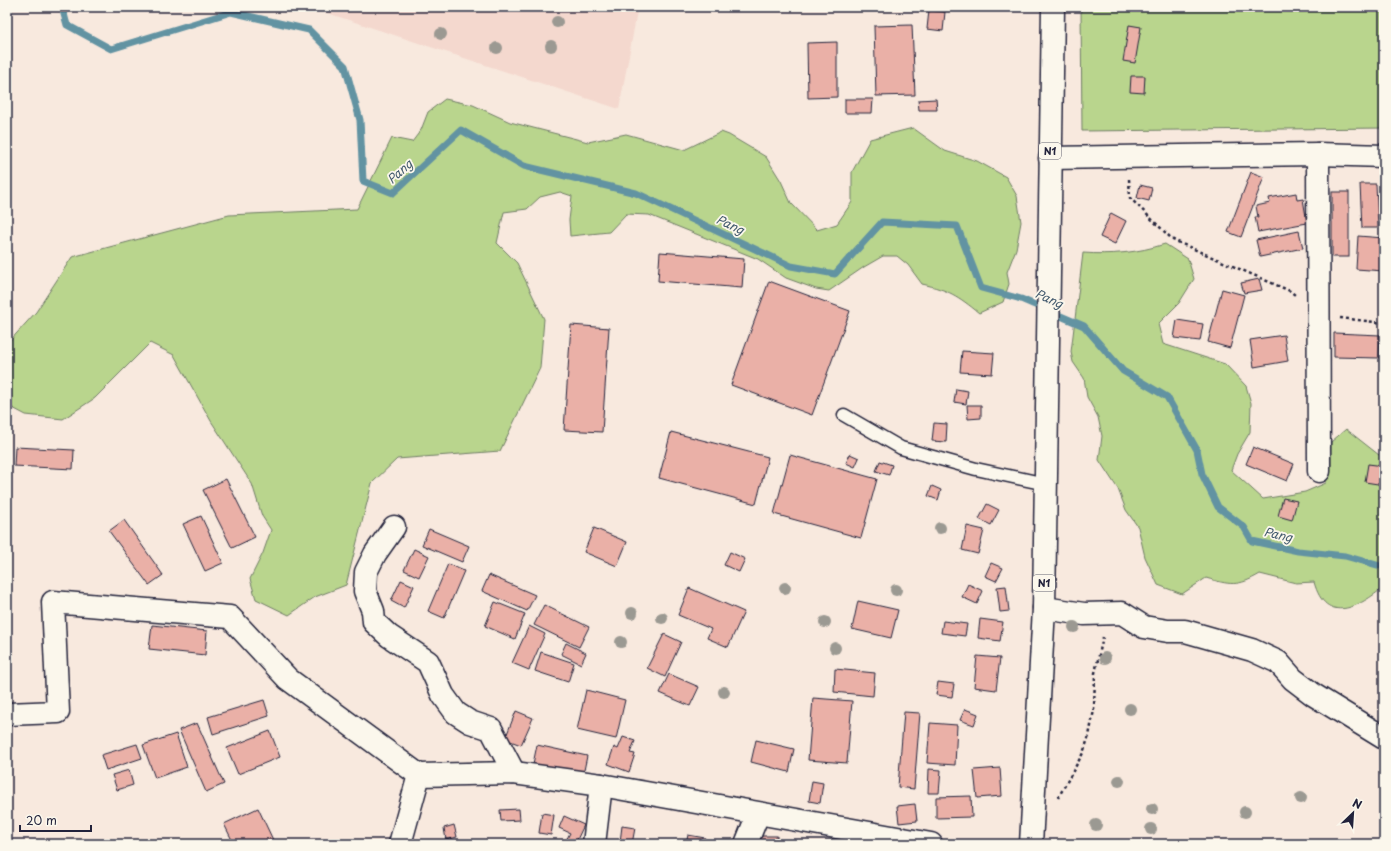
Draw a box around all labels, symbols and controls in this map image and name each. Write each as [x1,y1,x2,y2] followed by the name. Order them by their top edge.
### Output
[1039,143,1061,159] road number: N1
[383,154,417,188] water label: Pang
[714,210,748,239] water label: Pang
[1033,284,1067,313] water label: Pang
[1262,522,1295,546] water label: Pang
[1033,575,1055,591] road number: N1
[1333,793,1373,833] north arrow
[1350,794,1365,813] text: N
[20,807,91,833] scale bar
[26,811,57,829] text: 20 m

